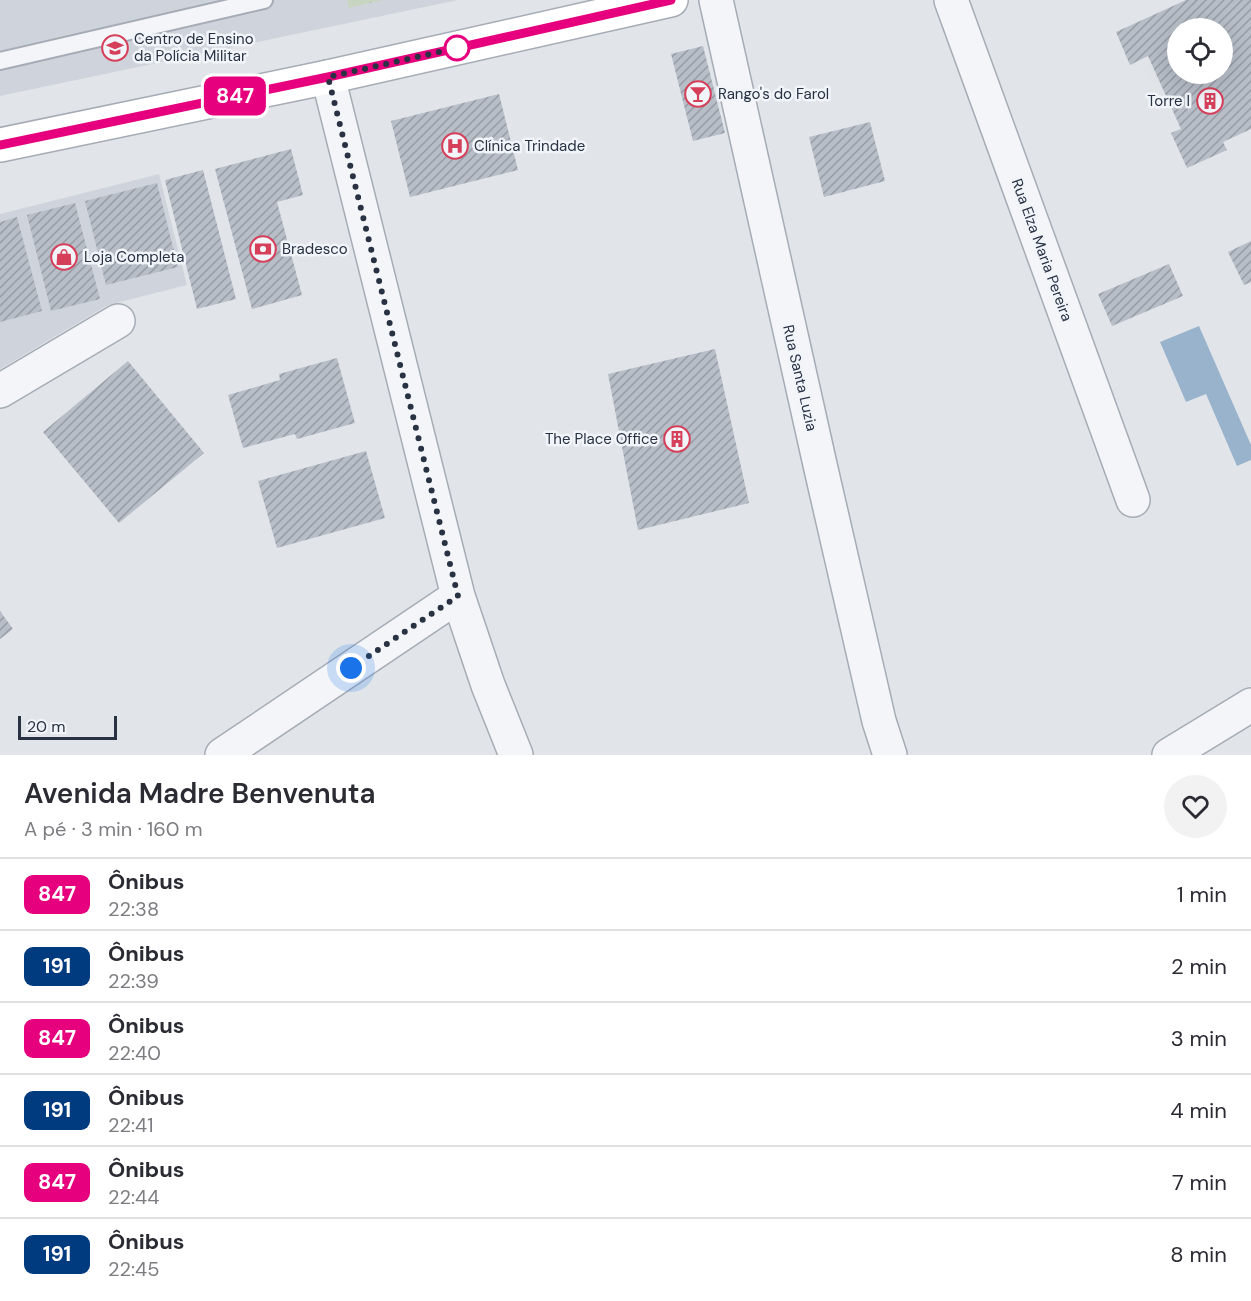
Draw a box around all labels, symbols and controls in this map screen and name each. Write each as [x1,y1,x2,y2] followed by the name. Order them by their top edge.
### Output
[1167,18,1233,84] map controls
[1167,18,1233,84] button: locate
[134,29,254,66] place label: Centro de Ensino da Polícia Militar
[100,33,130,63] school or university icon: Centro de Ensino da Polícia Militar
[444,35,470,61] unlabelled marker
[200,76,270,116] line badge: 847
[683,79,713,109] bar icon: Rango's do Farol
[216,82,254,110] text: 847
[718,84,829,104] place label: Rango's do Farol
[1195,86,1225,116] building icon: Torre I
[1147,91,1190,111] place label: Torre I
[440,131,470,161] hospital icon: Clínica Trindade
[474,136,585,156] place label: Clínica Trindade
[1007,176,1077,324] street label: Rua Elza Maria Pereira
[248,234,278,264] bank icon: Bradesco
[282,239,348,259] place label: Bradesco
[49,242,79,272] shop icon: Loja Completa
[84,247,184,267] place label: Loja Completa
[778,323,822,433] street label: Rua Santa Luzia
[662,424,692,454] building icon: The Place Office
[545,429,658,449] place label: The Place Office
[336,653,366,683] your location
[18,713,117,740] scale bar
[27,716,66,737] text: 20 m
[24,775,376,812] text: Avenida Madre Benvenuta
[1164,775,1227,838] button: heart
[24,816,203,842] text: A pé · 3 min · 160 m
[108,867,185,896] text: Ônibus
[38,880,76,908] text: 847
[1177,880,1227,909] text: 1 min
[108,896,159,922] text: 22:38
[108,939,185,968] text: Ônibus
[43,952,71,980] text: 191
[1171,952,1227,981] text: 2 min
[108,968,159,994] text: 22:39
[108,1011,185,1040] text: Ônibus
[38,1024,76,1052] text: 847
[1171,1024,1227,1053] text: 3 min
[108,1040,161,1066] text: 22:40
[108,1083,185,1112] text: Ônibus
[43,1096,71,1124] text: 191
[1170,1096,1227,1125] text: 4 min
[108,1112,153,1138] text: 22:41
[108,1155,185,1184] text: Ônibus
[38,1168,76,1196] text: 847
[1172,1168,1227,1197] text: 7 min
[108,1184,159,1210] text: 22:44
[108,1227,185,1256] text: Ônibus
[43,1240,71,1268] text: 191
[1170,1240,1227,1269] text: 8 min
[108,1256,159,1282] text: 22:45

